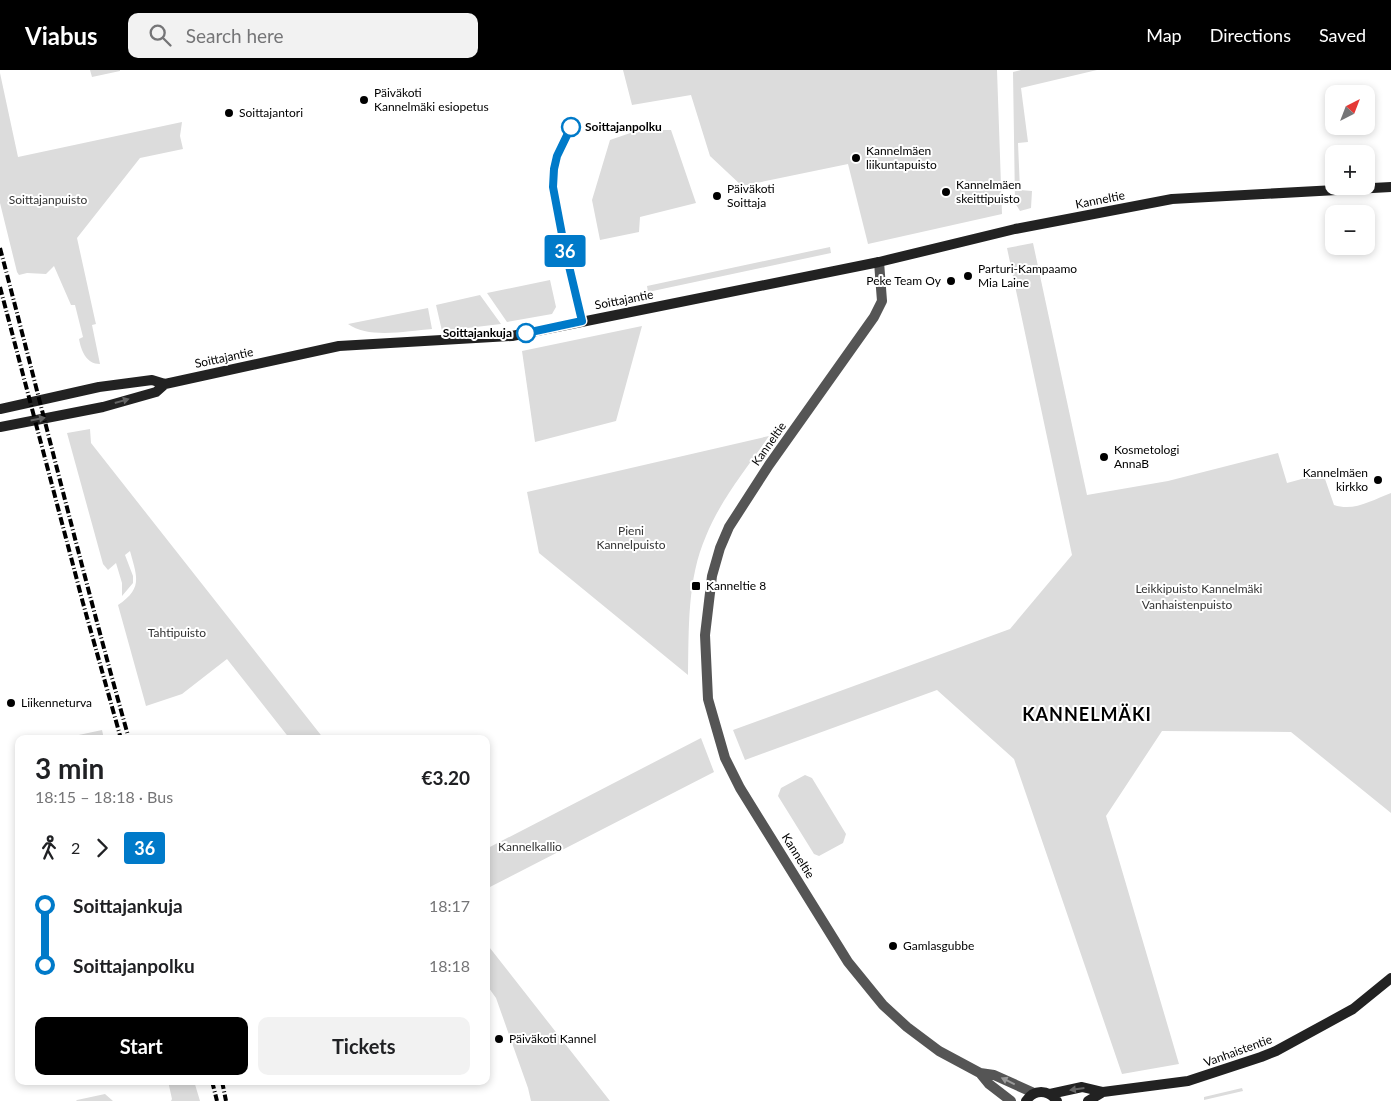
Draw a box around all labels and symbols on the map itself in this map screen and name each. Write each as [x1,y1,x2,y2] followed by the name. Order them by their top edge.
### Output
[374,85,489,114] place label: Päiväkoti Kannelmäki esiopetus
[1325,85,1375,135] north arrow
[358,94,370,106] marker: Päiväkoti Kannelmäki esiopetus
[239,105,303,120] place label: Soittajantori
[223,107,235,119] marker: Soittajantori
[561,117,581,137] marker: Soittajanpolku
[585,119,662,134] place label: Soittajanpolku
[866,143,937,172] place label: Kannelmäen liikuntapuisto
[850,152,862,164] marker: Kannelmäen liikuntapuisto
[956,177,1021,206] place label: Kannelmäen skeittipuisto
[727,181,775,210] place label: Päiväkoti Soittaja
[940,186,952,198] marker: Kannelmäen skeittipuisto
[1074,187,1126,212] street label: Kanneltie
[711,190,723,202] marker: Päiväkoti Soittaja
[9,192,87,207] park label: Soittajanpuisto
[542,235,588,267] line badge: 36
[978,261,1077,290] place label: Parturi-Kampaamo Mia Laine
[962,270,974,282] marker: Parturi-Kampaamo Mia Laine
[866,273,942,288] place label: Peke Team Oy
[945,275,957,287] marker: Peke Team Oy
[593,286,655,313] street label: Soittajantie
[516,323,536,343] marker: Soittajankuja
[443,325,512,340] place label: Soittajankuja
[193,344,255,371] street label: Soittajantie
[115,397,130,405] one-way arrow
[31,415,47,423] one-way arrow
[748,419,789,469] street label: Kanneltie
[1114,442,1180,471] place label: Kosmetologi AnnaB
[1098,451,1110,463] marker: Kosmetologi AnnaB
[1303,465,1368,494] place label: Kannelmäen kirkko
[1372,474,1384,486] marker: Kannelmäen kirkko
[596,523,666,552] park label: Pieni Kannelpuisto
[706,578,766,593] place label: Kanneltie 8
[690,580,702,592] marker: Kanneltie 8
[1136,581,1263,596] park label: Leikkipuisto Kannelmäki
[1142,597,1232,612] park label: Vanhaistenpuisto
[148,625,206,640] park label: Tahtipuisto
[21,695,92,710] place label: Liikenneturva
[5,697,17,709] marker: Liikenneturva
[1022,703,1152,725] district label: KANNELMÄKI
[779,830,818,881] street label: Kanneltie
[498,839,562,854] park label: Kannelkallio
[903,938,974,953] place label: Gamlasgubbe
[887,940,899,952] marker: Gamlasgubbe
[509,1031,596,1046] place label: Päiväkoti Kannel
[1202,1031,1274,1070] street label: Vanhaistentie
[493,1033,505,1045] marker: Päiväkoti Kannel
[1001,1077,1015,1085] one-way arrow
[1068,1085,1084,1093] one-way arrow

